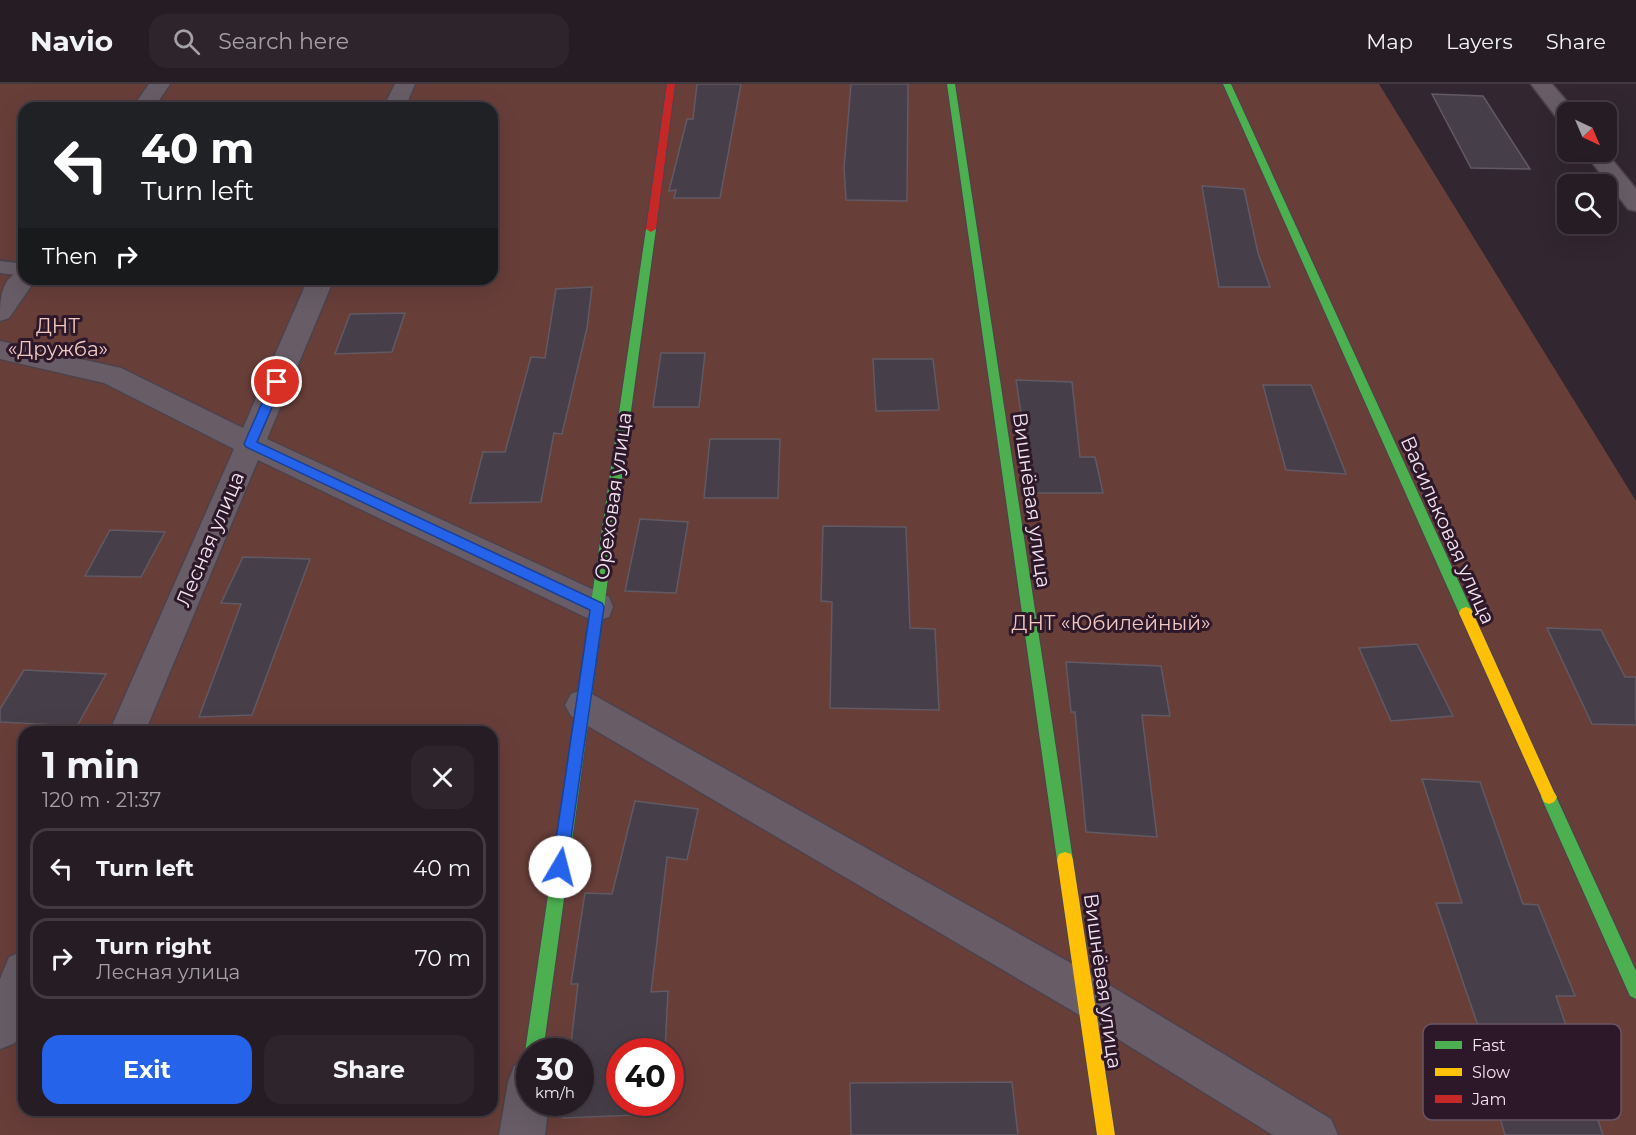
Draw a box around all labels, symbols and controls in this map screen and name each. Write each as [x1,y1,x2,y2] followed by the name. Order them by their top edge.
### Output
[149,14,569,68] search box
[30,24,113,58] text: Navio
[170,25,203,58] icon: search
[218,28,349,55] text: Search here
[1366,29,1413,54] text: Map
[1446,29,1513,54] text: Layers
[1546,29,1606,54] text: Share
[1557,102,1617,162] north arrow
[1557,102,1617,234] map controls
[141,122,254,174] text: 40 m
[42,126,120,204] icon: left
[141,174,254,207] text: Turn left
[1557,174,1617,234] button: search
[110,240,143,273] icon: right
[42,243,98,270] text: Then
[8,314,108,361] park label: ДНТ «Дружба»
[251,356,302,407] pin
[260,365,293,398] icon: arrive
[589,410,637,582] street label: Ореховая улица
[1008,411,1056,589] street label: Вишнёвая улица
[1396,432,1500,628] street label: Васильковая улица
[171,468,249,610] street label: Лесная улица
[1012,611,1210,635] park label: ДНТ «Юбилейный»
[42,743,140,787] text: 1 min
[411,746,474,809] button: close
[42,788,161,812] text: 120 m · 21:37
[528,835,592,899] position arrow
[45,852,78,885] icon: left
[96,855,194,882] text: Turn left
[413,855,471,882] text: 40 m
[1079,892,1127,1070] street label: Вишнёвая улица
[96,933,211,960] text: Turn right
[45,942,78,975] icon: right
[415,945,471,972] text: 70 m
[96,960,240,984] text: Лесная улица
[1423,1024,1621,1120] legend
[42,1035,252,1104] button: Exit
[264,1035,474,1104] button: Share
[1472,1036,1506,1055] text: Fast
[606,1038,684,1116] speed limit sign: 40
[536,1051,574,1088] text: 30
[1472,1063,1510,1082] text: Slow
[535,1083,575,1102] text: km/h
[1471,1090,1506,1109] text: Jam

